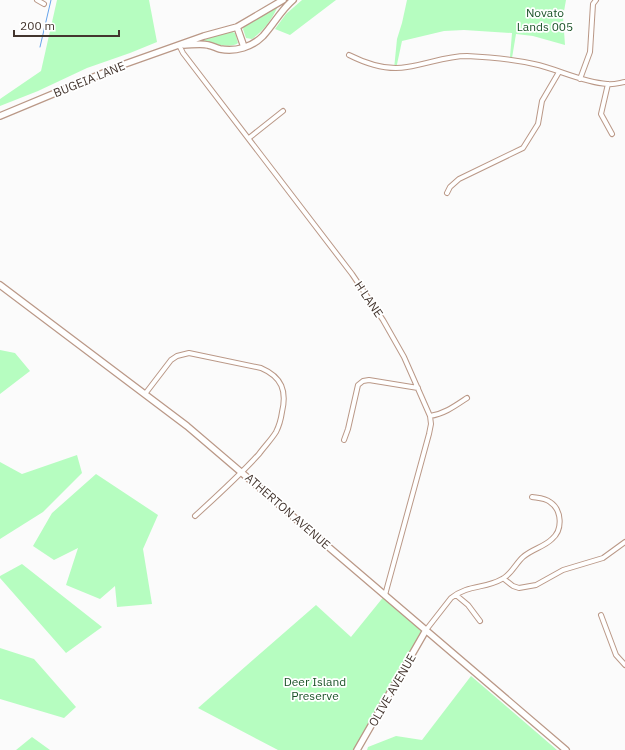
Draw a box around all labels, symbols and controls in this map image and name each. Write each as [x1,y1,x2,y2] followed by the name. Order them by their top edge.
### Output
[517,5,573,34] park label: Novato Lands 005
[14,12,119,38] scale bar
[20,18,55,33] text: 200 m
[51,58,127,100] street label: BUGEIA LANE
[351,278,387,320] street label: H LANE
[242,470,334,552] street label: ATHERTON AVENUE
[365,651,419,729] street label: OLIVE AVENUE
[284,674,346,703] park label: Deer Island Preserve

